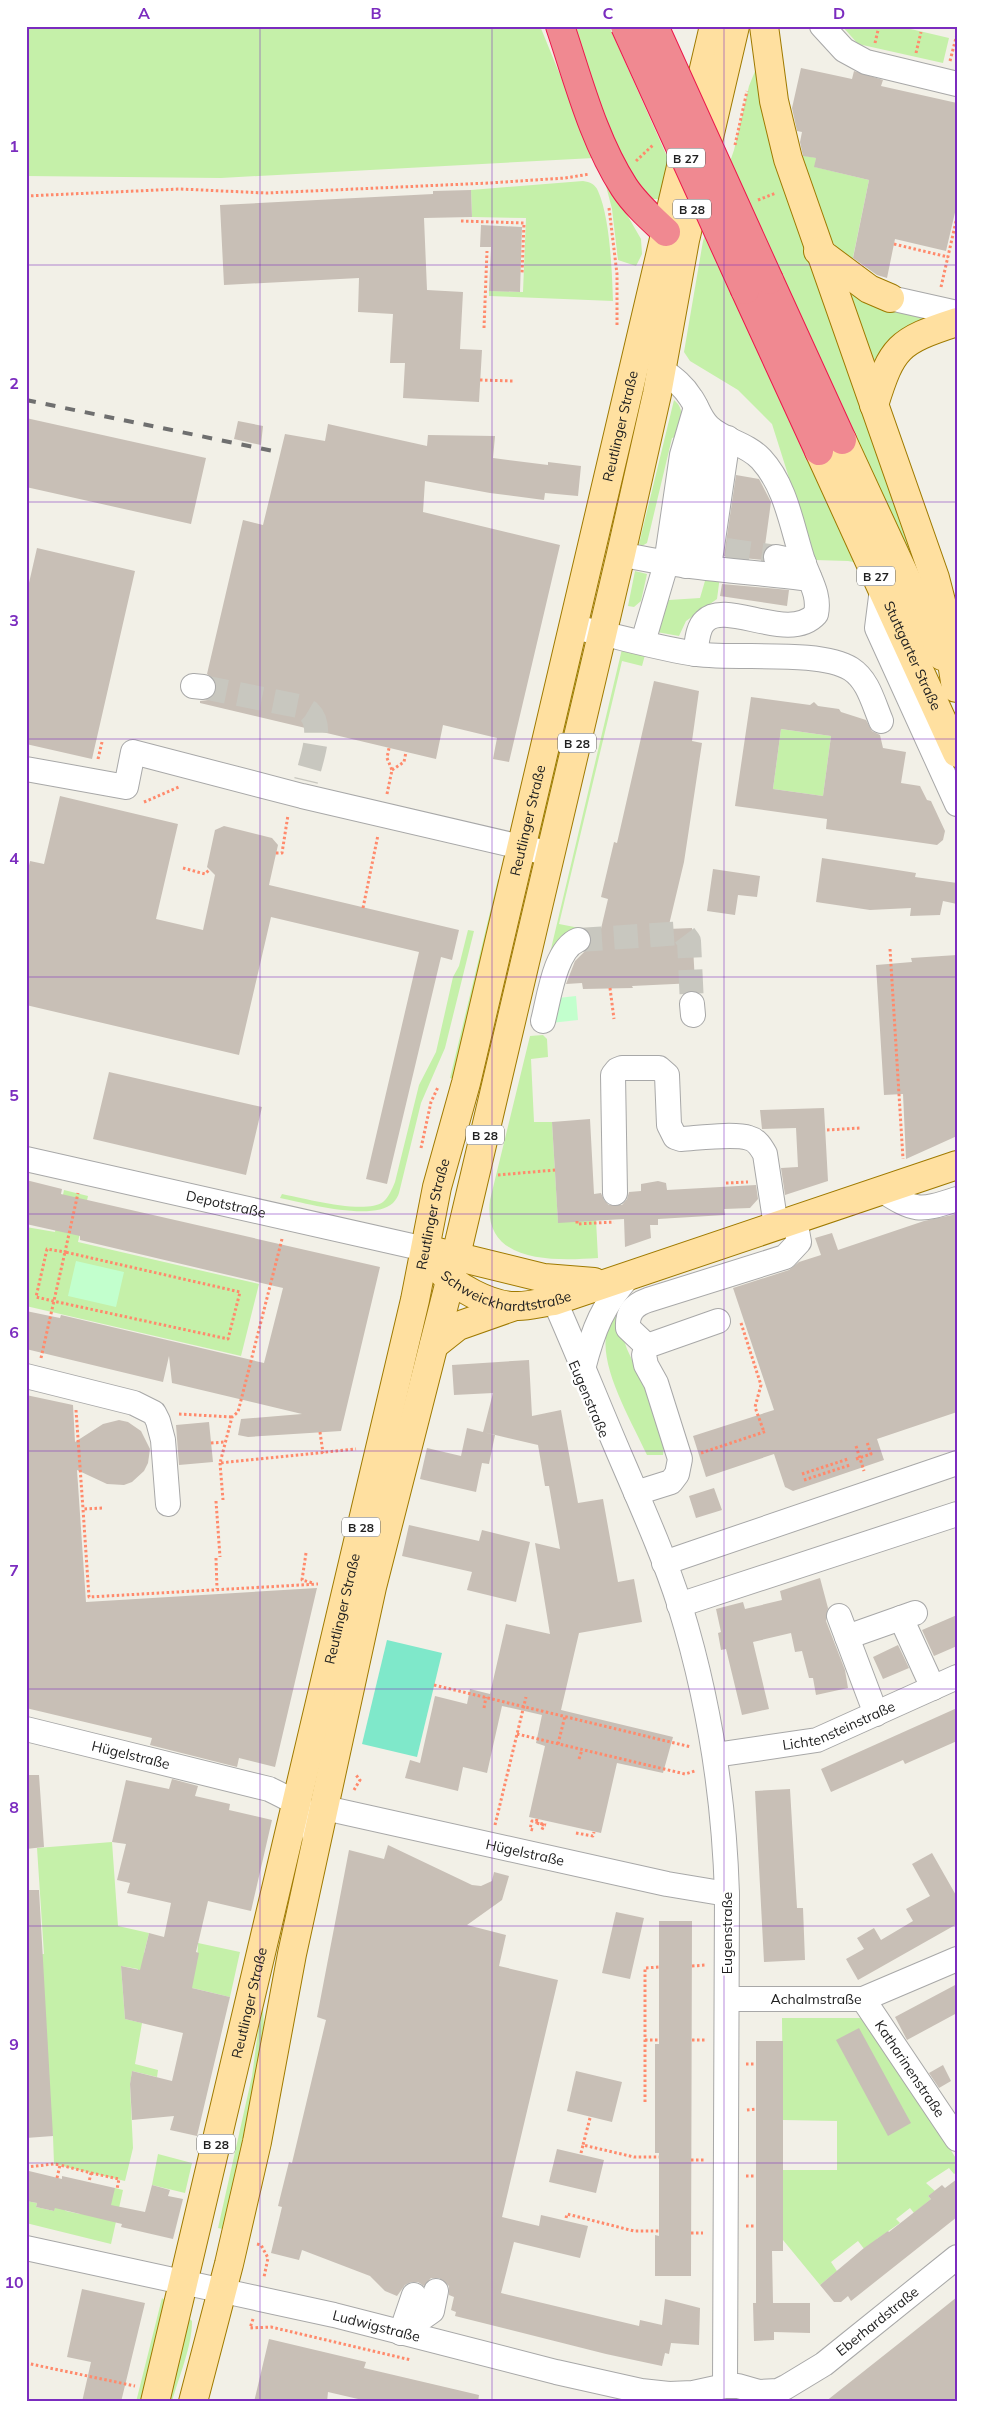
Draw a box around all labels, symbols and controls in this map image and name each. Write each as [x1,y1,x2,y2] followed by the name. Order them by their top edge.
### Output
[138,3,150,23] text: A
[370,3,382,23] text: B
[603,3,614,23] text: C
[833,3,845,23] text: D
[9,136,19,156] text: 1
[667,148,705,168] road number: B 27
[673,200,711,218] road number: B 28
[598,369,642,483] street label: Reutlinger Straße
[9,373,19,393] text: 2
[857,566,895,586] road number: B 27
[880,598,945,713] street label: Stuttgarter Straße
[9,610,19,630] text: 3
[558,734,596,752] road number: B 28
[506,763,549,878] street label: Reutlinger Straße
[9,848,19,868] text: 4
[9,1085,19,1105] text: 5
[466,1126,504,1144] road number: B 28
[412,1156,454,1271] street label: Reutlinger Straße
[184,1186,267,1222] street label: Depotstraße
[437,1266,574,1315] street label: Schweickhardtstraße
[9,1322,19,1342] text: 6
[565,1358,613,1440] street label: Eugenstraße
[342,1518,380,1536] road number: B 28
[320,1552,364,1666] street label: Reutlinger Straße
[9,1560,19,1580] text: 7
[781,1697,898,1754] street label: Lichtensteinstraße
[90,1737,172,1773] street label: Hügelstraße
[9,1797,19,1817] text: 8
[484,1835,566,1870] street label: Hügelstraße
[718,1892,736,1974] street label: Eugenstraße
[227,1946,271,2060] street label: Reutlinger Straße
[770,1990,862,2008] street label: Achalmstraße
[871,2017,949,2121] street label: Katharinenstraße
[9,2034,19,2054] text: 9
[197,2134,235,2154] road number: B 28
[4,2272,24,2292] text: 10
[832,2282,922,2360] street label: Eberhardstraße
[331,2306,422,2346] street label: Ludwigstraße

